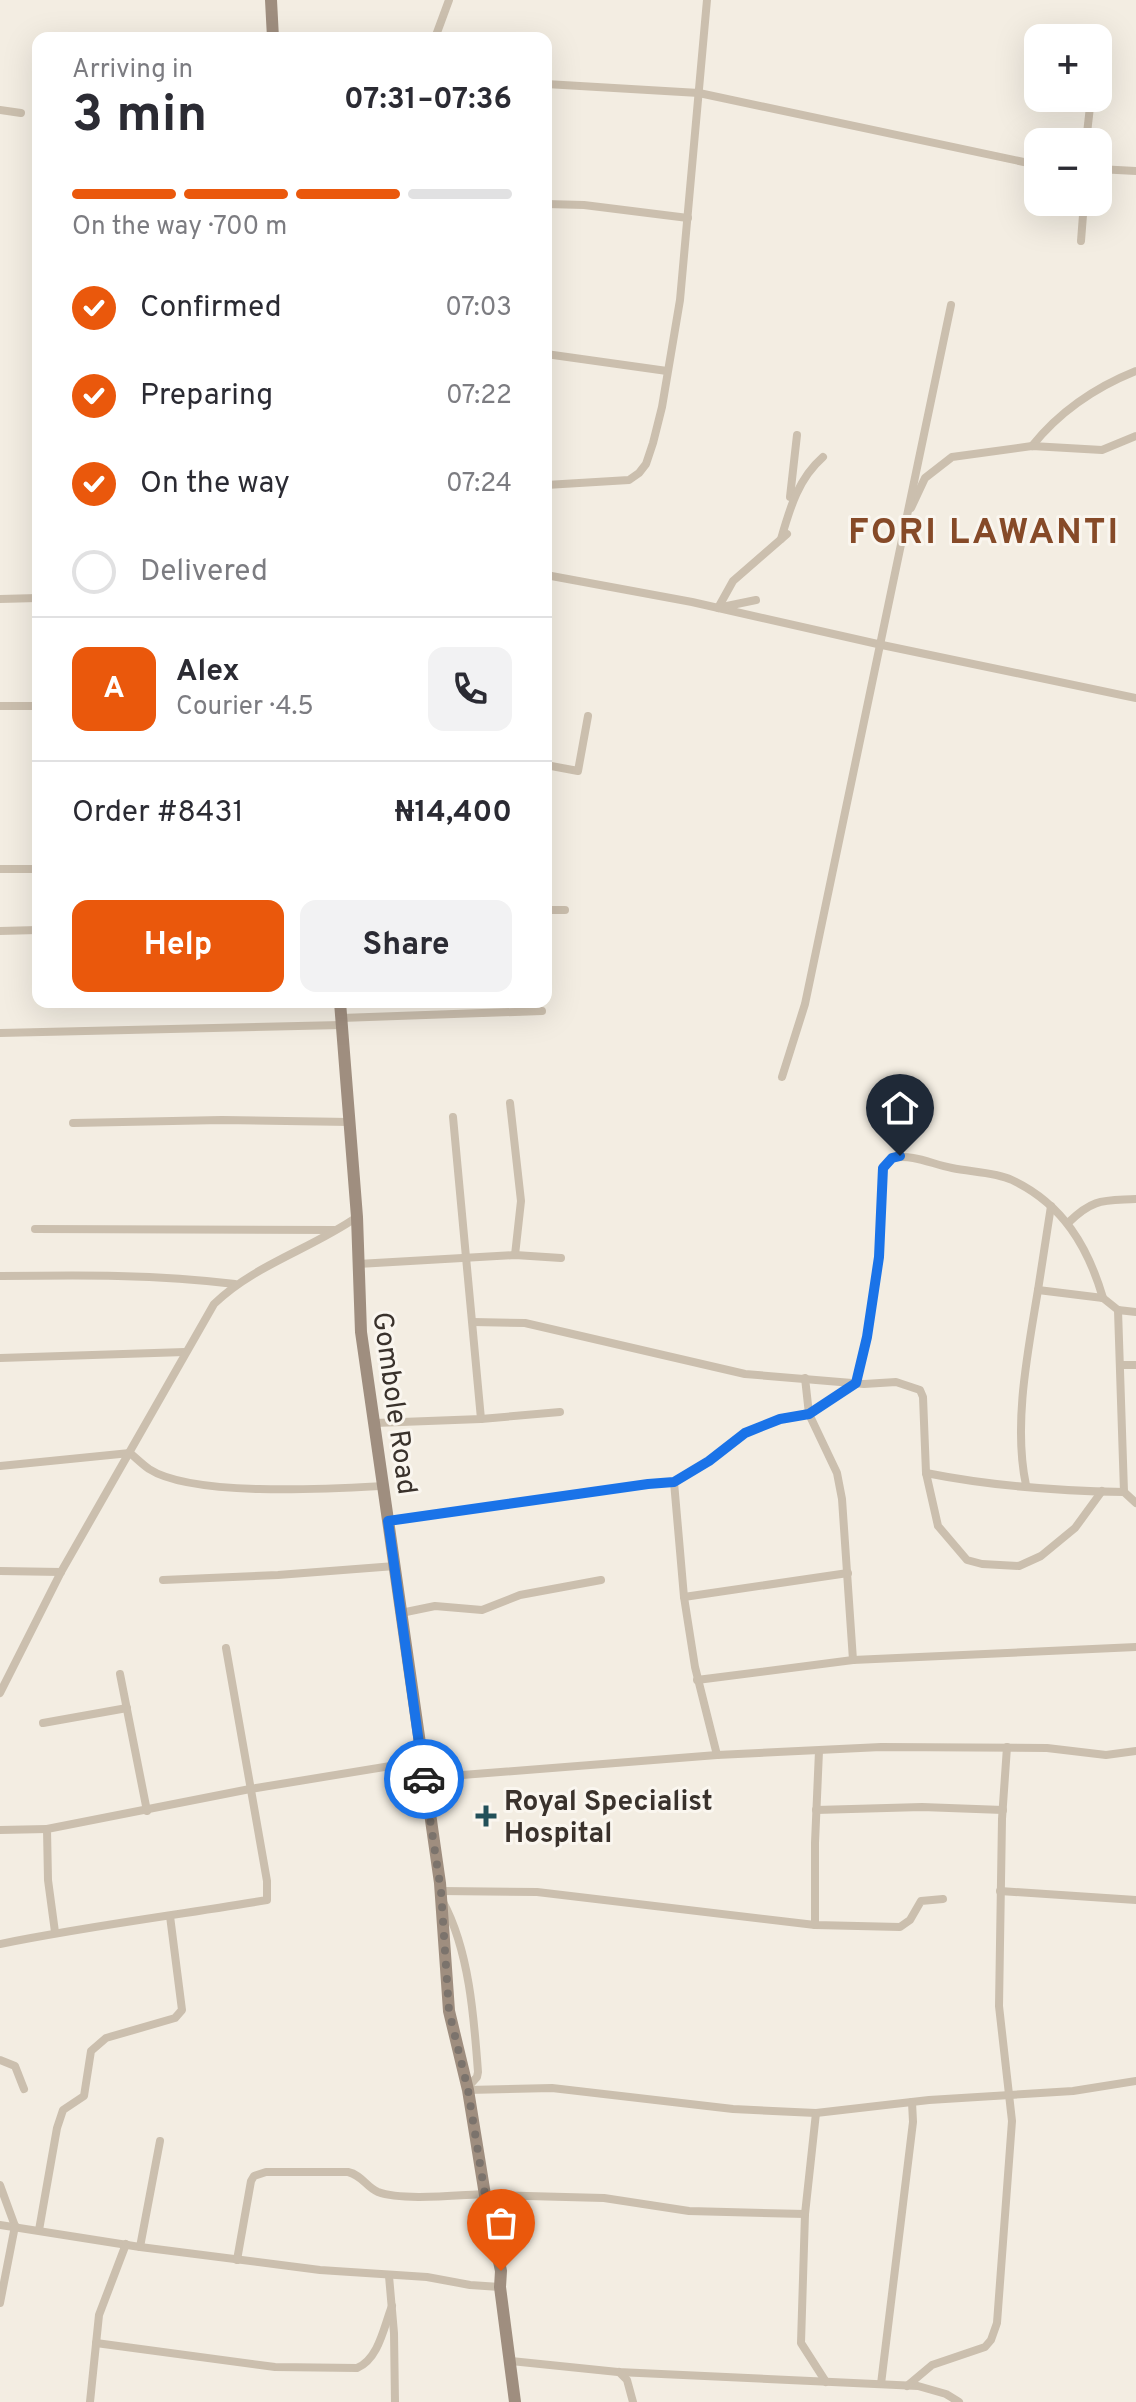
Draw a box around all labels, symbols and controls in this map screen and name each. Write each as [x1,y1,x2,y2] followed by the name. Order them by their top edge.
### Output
[1024,24,1112,216] map controls
[1024,24,1112,112] button: +
[72,54,193,87] text: Arriving in
[344,82,512,119] text: 07:31–07:36
[72,84,207,150] text: 3 min
[1024,128,1112,216] button: −
[72,211,287,244] text: On the way · 700 m
[72,286,116,330] icon: check
[140,290,282,327] text: Confirmed
[445,292,512,325] text: 07:03
[72,374,116,418] icon: check
[140,378,273,415] text: Preparing
[446,380,512,413] text: 07:22
[72,462,116,506] icon: check
[140,466,290,503] text: On the way
[446,468,512,501] text: 07:24
[848,511,1120,557] district label: FORI LAWANTI
[140,554,268,591] text: Delivered
[428,647,512,731] button: phone
[176,654,240,691] text: Alex
[103,671,125,708] text: A
[176,691,314,724] text: Courier · 4.5
[72,795,244,832] text: Order #8431
[394,795,512,832] text: ₦14,400
[72,900,284,992] button: Help
[300,900,512,992] button: Share
[866,1074,934,1156] pin
[878,1086,922,1130] icon: home
[362,1310,424,1497] street label: Gombole Road
[384,1739,464,1819] courier
[402,1757,446,1801] icon: car
[504,1785,713,1853] place label: Royal Specialist Hospital
[475,1805,497,1827] marker: Royal Specialist Hospital
[467,2189,535,2271] pin
[479,2201,523,2245] icon: bag

